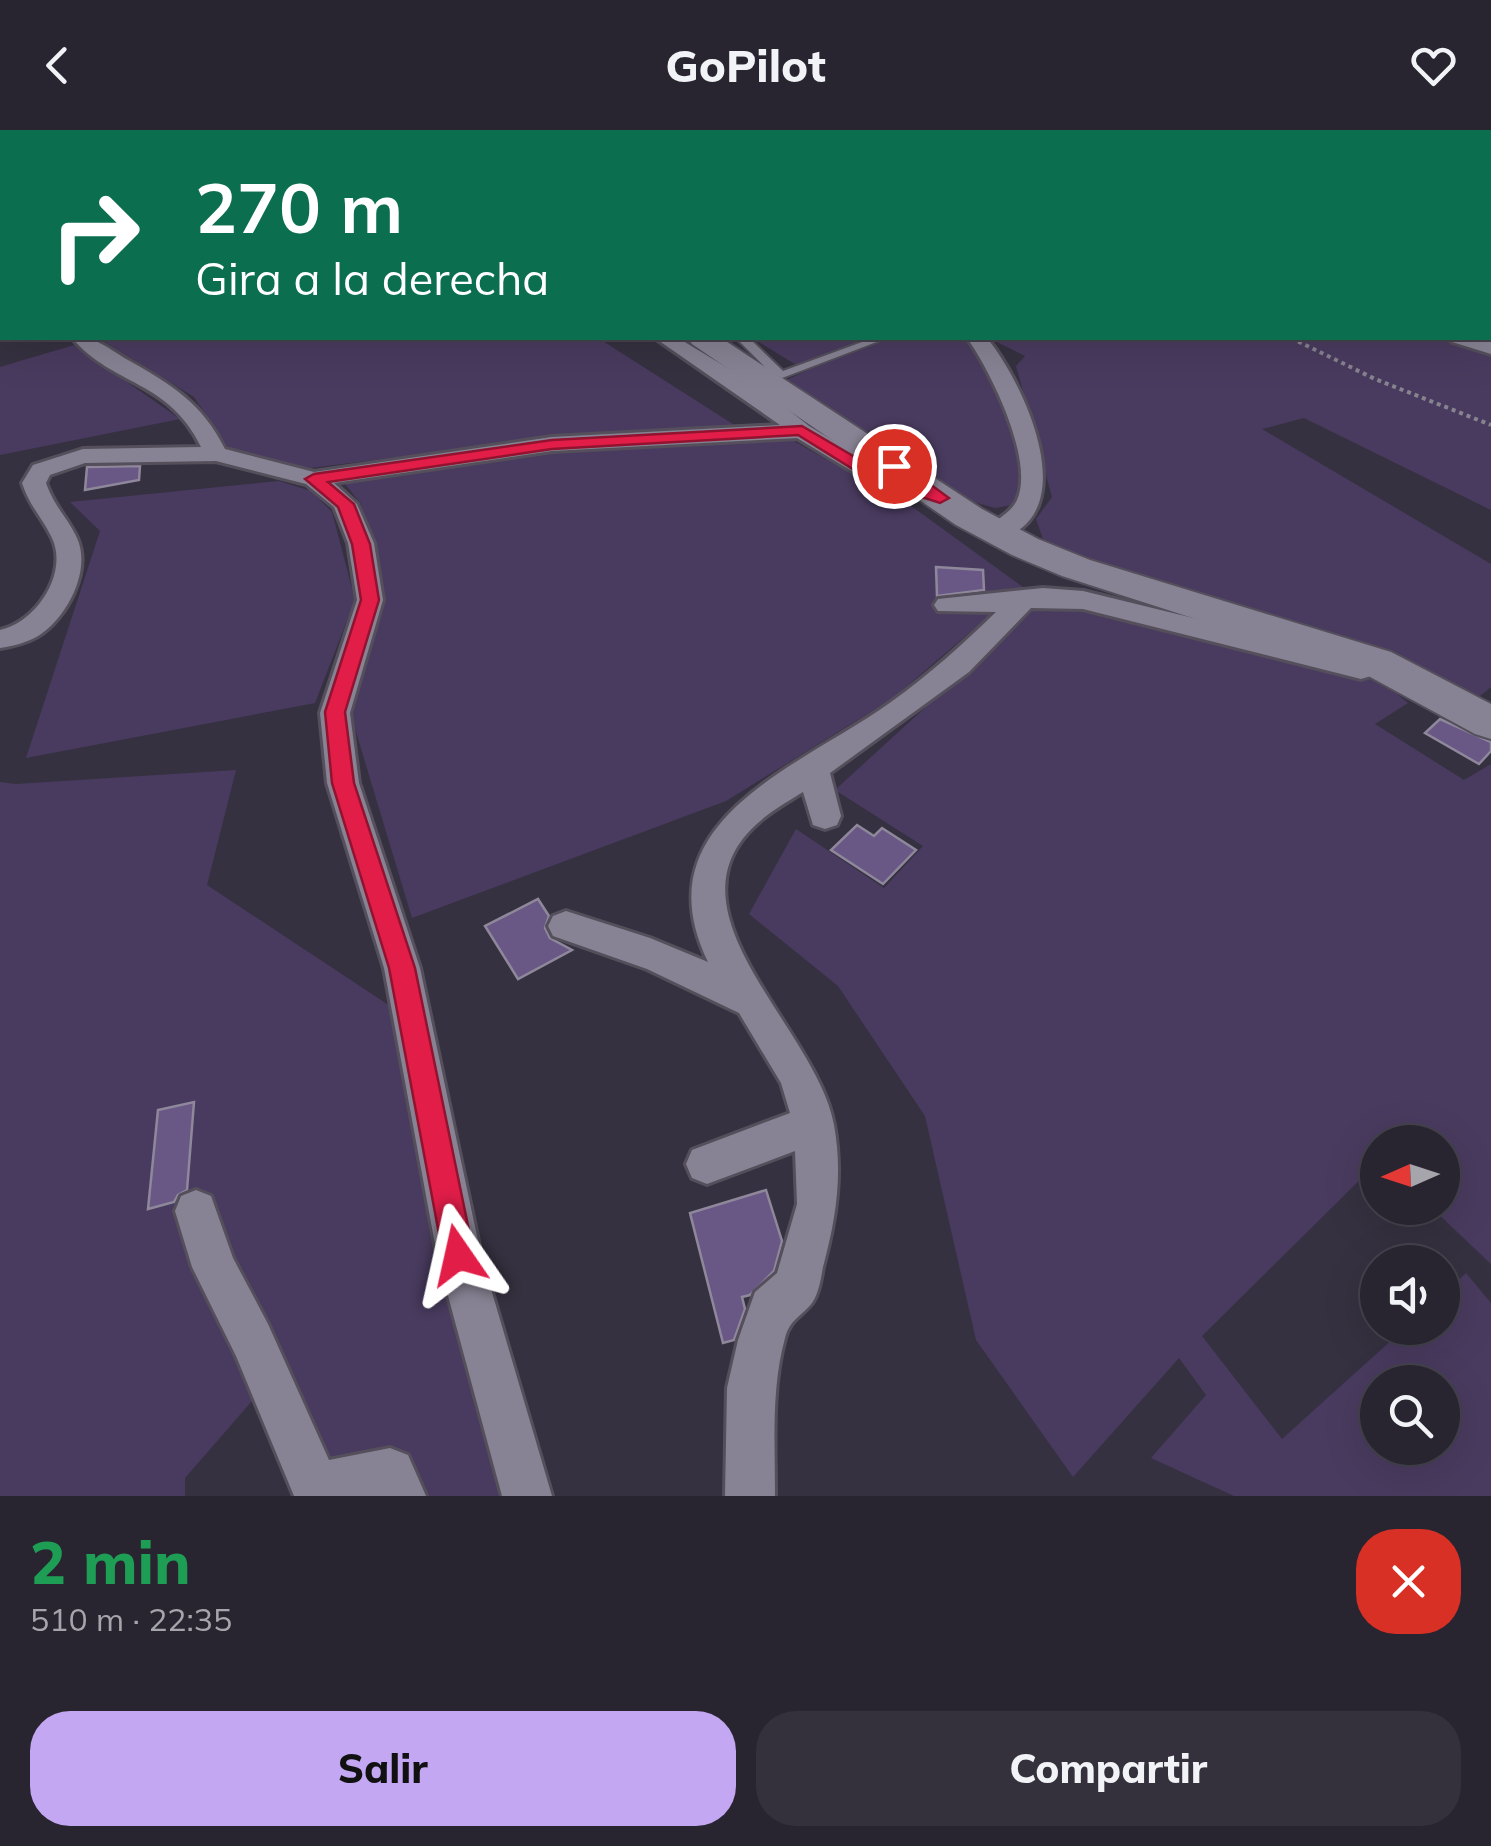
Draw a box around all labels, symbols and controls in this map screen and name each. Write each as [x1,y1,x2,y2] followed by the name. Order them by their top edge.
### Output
[665,37,826,93] text: GoPilot
[30,38,85,93] icon: back
[1406,38,1461,93] icon: heart
[195,163,403,251] text: 270 m
[30,170,160,300] icon: right
[195,250,549,306] text: Gira a la derecha
[852,424,937,509] pin
[867,439,922,494] icon: arrive
[1360,1125,1460,1225] north arrow
[1360,1125,1460,1465] map controls
[406,1203,510,1307] position arrow
[1360,1245,1460,1345] button: sound
[1360,1365,1460,1465] button: search
[30,1524,191,1599] text: 2 min
[1356,1529,1461,1634] button: close
[30,1599,232,1639] text: 510 m · 22:35
[30,1711,736,1826] button: Salir
[756,1711,1461,1826] button: Compartir

